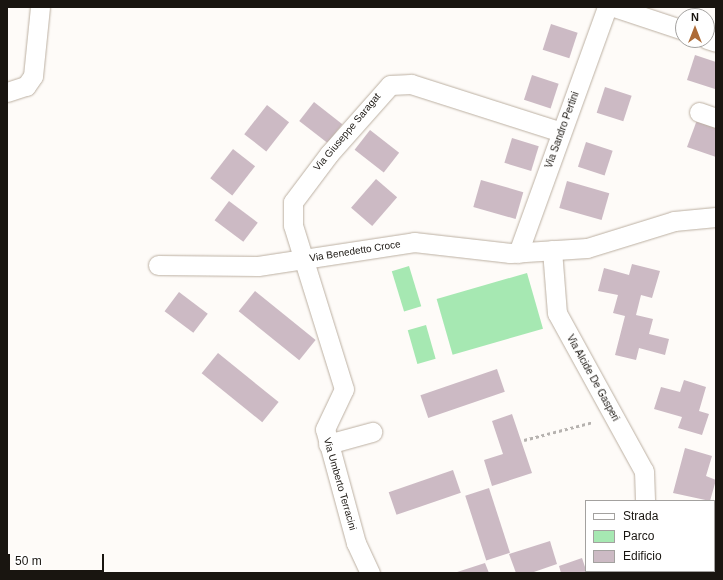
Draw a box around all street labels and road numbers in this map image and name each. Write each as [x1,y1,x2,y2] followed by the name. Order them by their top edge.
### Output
[543,90,581,170] street label: Via Sandro Pertini
[311,91,383,173] street label: Via Giuseppe Saragat
[309,238,401,264] street label: Via Benedetto Croce
[564,332,622,424] street label: Via Alcide De Gasperi
[321,436,359,532] street label: Via Umberto Terracini

